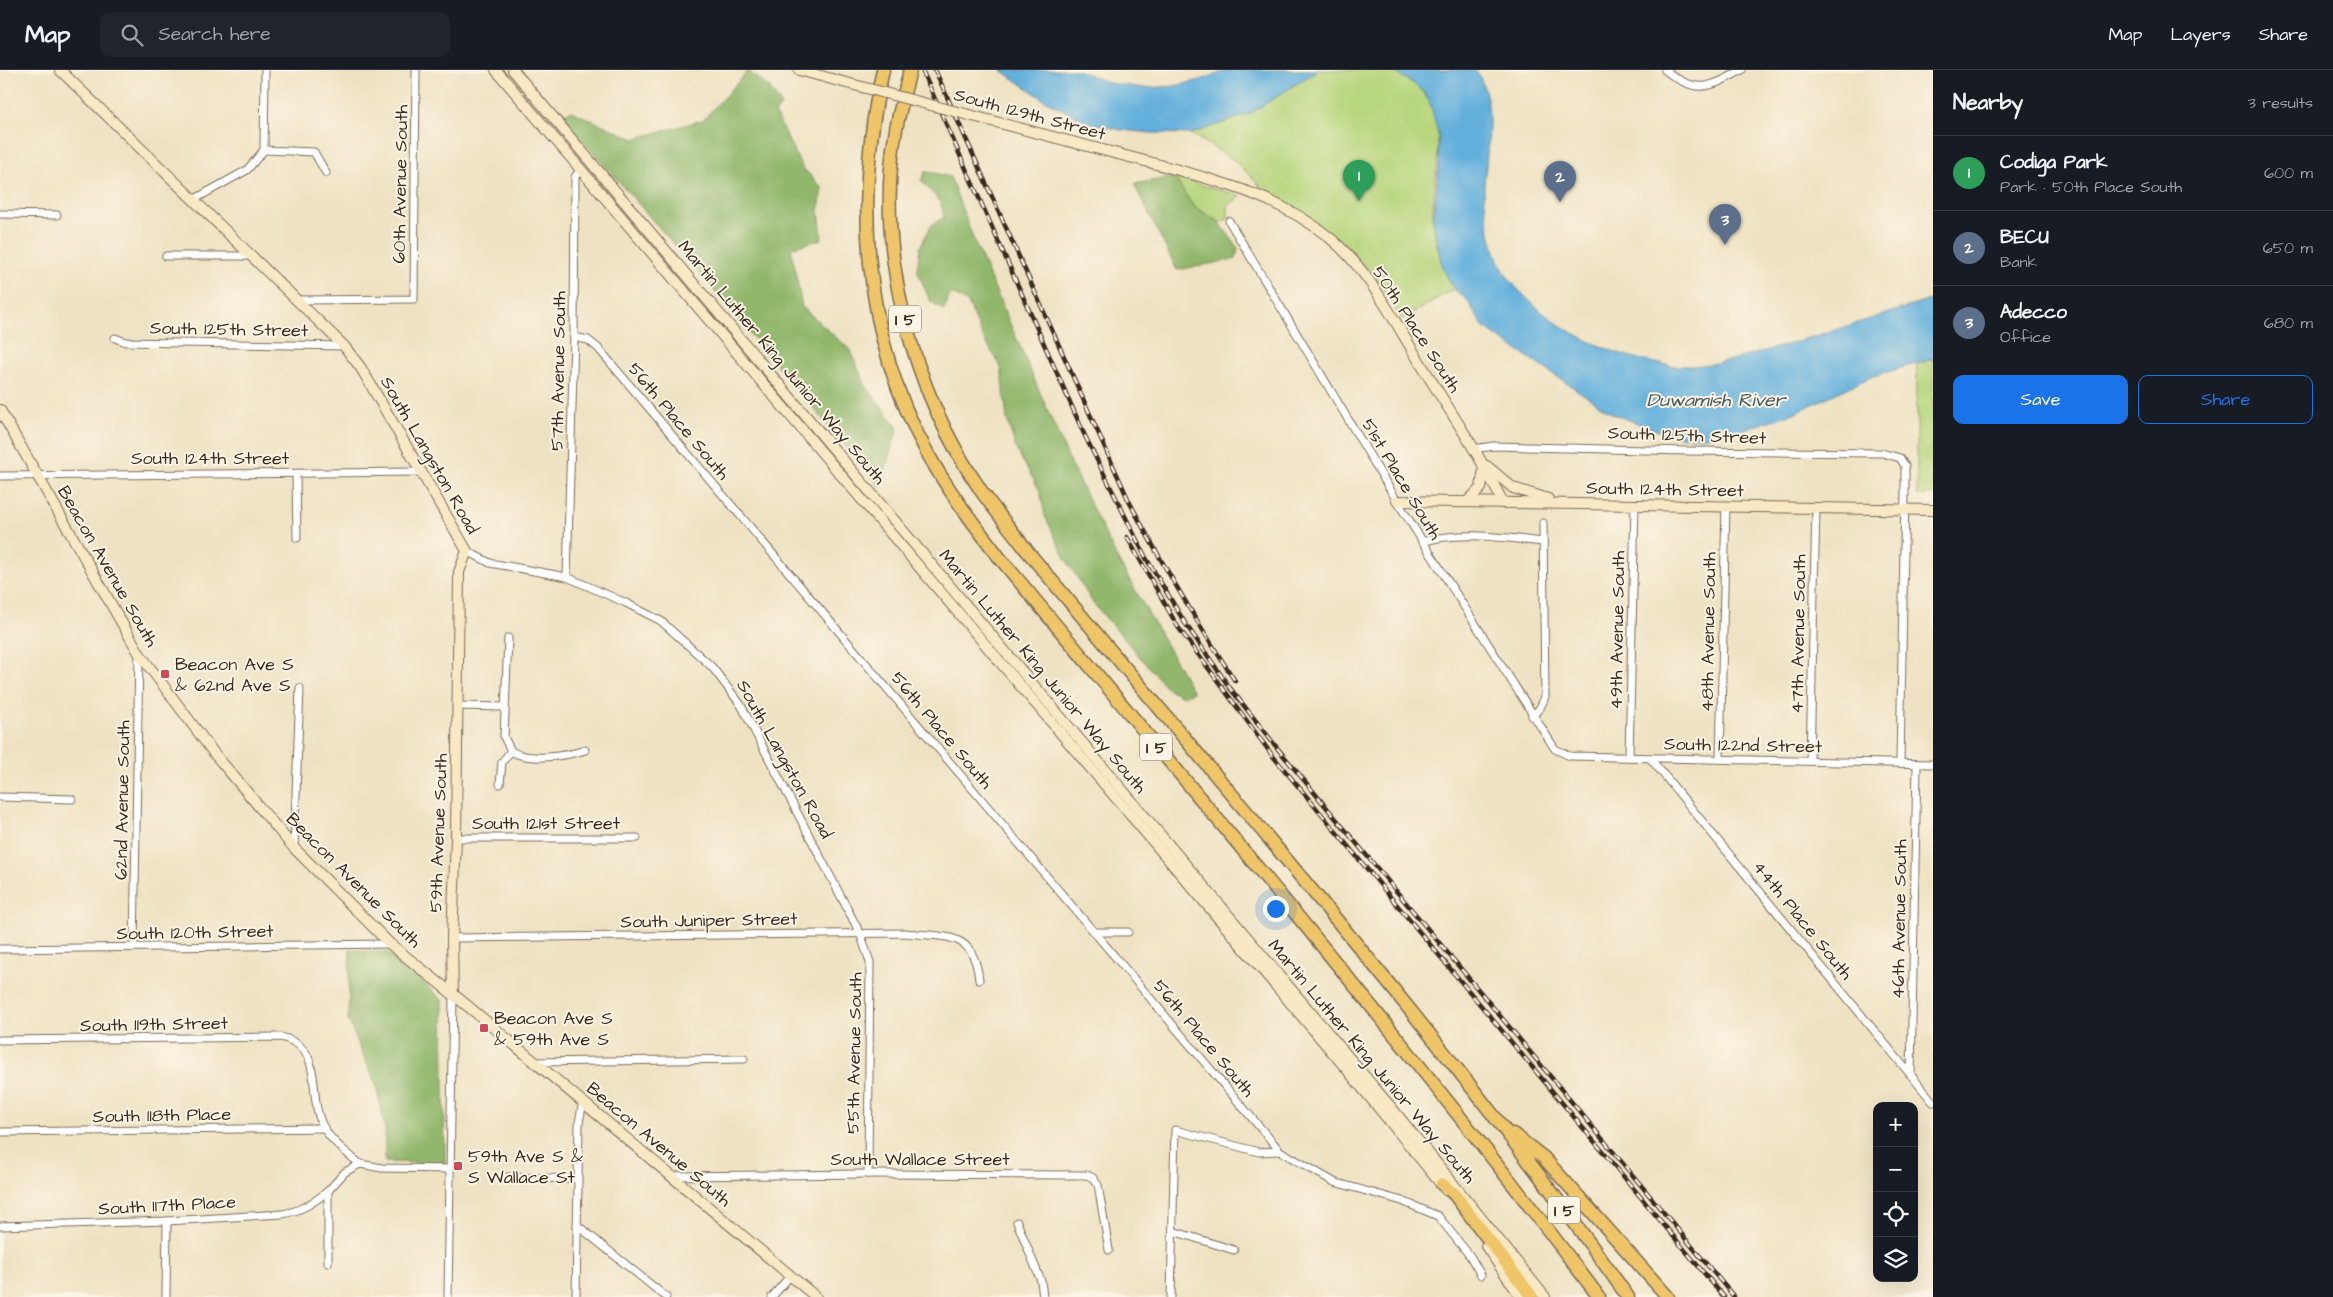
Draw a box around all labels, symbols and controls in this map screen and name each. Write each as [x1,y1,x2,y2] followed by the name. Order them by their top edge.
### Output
[100,12,450,57] search box
[25,18,70,52] text: Map
[118,21,146,49] icon: search
[158,21,271,48] text: Search here
[2108,22,2142,47] text: Map
[2170,22,2231,47] text: Layers
[2259,22,2308,47] text: Share
[951,82,1109,147] street label: South 129th Street
[1953,88,2023,117] text: Nearby
[2248,92,2313,114] text: 3 results
[387,104,414,264] street label: 60th Avenue South
[2000,149,2108,176] text: Codiga Park
[1343,160,1375,201] pin: 1
[1544,161,1576,202] pin: 2
[1968,162,1970,184] text: 1
[2264,162,2313,184] text: 600 m
[2000,176,2182,198] text: Park · 50th Place South
[1709,204,1741,245] pin: 3
[2000,224,2049,251] text: BECU
[671,235,891,490] street label: Martin Luther King Junior Way South
[1964,237,1974,259] text: 2
[2263,237,2313,259] text: 650 m
[2000,251,2037,273] text: Bank
[1366,261,1467,398] street label: 50th Place South
[545,291,572,451] street label: 57th Avenue South
[2000,299,2067,326] text: Adecco
[889,305,921,332] road number: I 5
[1965,312,1973,334] text: 3
[2264,312,2313,334] text: 680 m
[150,316,309,343] street label: South 125th Street
[2000,326,2051,348] text: Office
[622,357,735,485] street label: 56th Place South
[373,372,485,539] street label: South Langston Road
[1953,375,2128,424] button: Save
[2138,375,2313,424] button: Share
[1647,387,1788,414] water label: Duwamish River
[1355,414,1448,545] street label: 51st Place South
[1607,420,1767,451] street label: South 125th Street
[131,446,290,471] street label: South 124th Street
[1586,476,1745,503] street label: South 124th Street
[51,481,164,651] street label: Beacon Avenue South
[932,544,1152,799] street label: Martin Luther King Junior Way South
[1604,550,1631,710] street label: 49th Avenue South
[1695,552,1722,712] street label: 48th Avenue South
[1785,554,1812,714] street label: 47th Avenue South
[175,652,294,698] place label: Beacon Ave S & 62nd Ave S
[885,666,998,794] street label: 56th Place South
[159,668,171,680] marker: Beacon Ave S & 62nd Ave S
[730,675,839,844] street label: South Langston Road
[109,720,136,880] street label: 62nd Avenue South
[1664,732,1823,759] street label: South 122nd Street
[1140,734,1172,760] road number: I 5
[423,753,454,913] street label: 59th Avenue South
[280,807,427,954] street label: Beacon Avenue South
[472,811,621,836] street label: South 121st Street
[1886,839,1913,999] street label: 46th Avenue South
[1747,855,1859,985] street label: 44th Place South
[1263,896,1289,922] your location
[620,906,798,935] street label: South Juniper Street
[116,919,274,946] street label: South 120th Street
[1261,934,1481,1189] street label: Martin Luther King Junior Way South
[841,972,868,1134] street label: 55th Avenue South
[1147,974,1260,1102] street label: 56th Place South
[494,1006,613,1052] place label: Beacon Ave S & 59th Ave S
[80,1011,229,1038] street label: South 119th Street
[478,1022,490,1034] marker: Beacon Ave S & 59th Ave S
[581,1076,737,1213] street label: Beacon Avenue South
[93,1102,232,1129] street label: South 118th Place
[1873,1102,1918,1282] map controls
[1873,1102,1918,1147] button: +
[468,1144,583,1190] place label: 59th Ave S & S Wallace St
[831,1147,1010,1172] street label: South Wallace Street
[1873,1147,1918,1192] button: −
[452,1160,464,1172] marker: 59th Ave S & S Wallace St
[98,1189,237,1222] street label: South 117th Place
[1873,1192,1918,1237] button: locate
[1548,1196,1580,1224] road number: I 5
[1873,1237,1918,1282] button: layers

